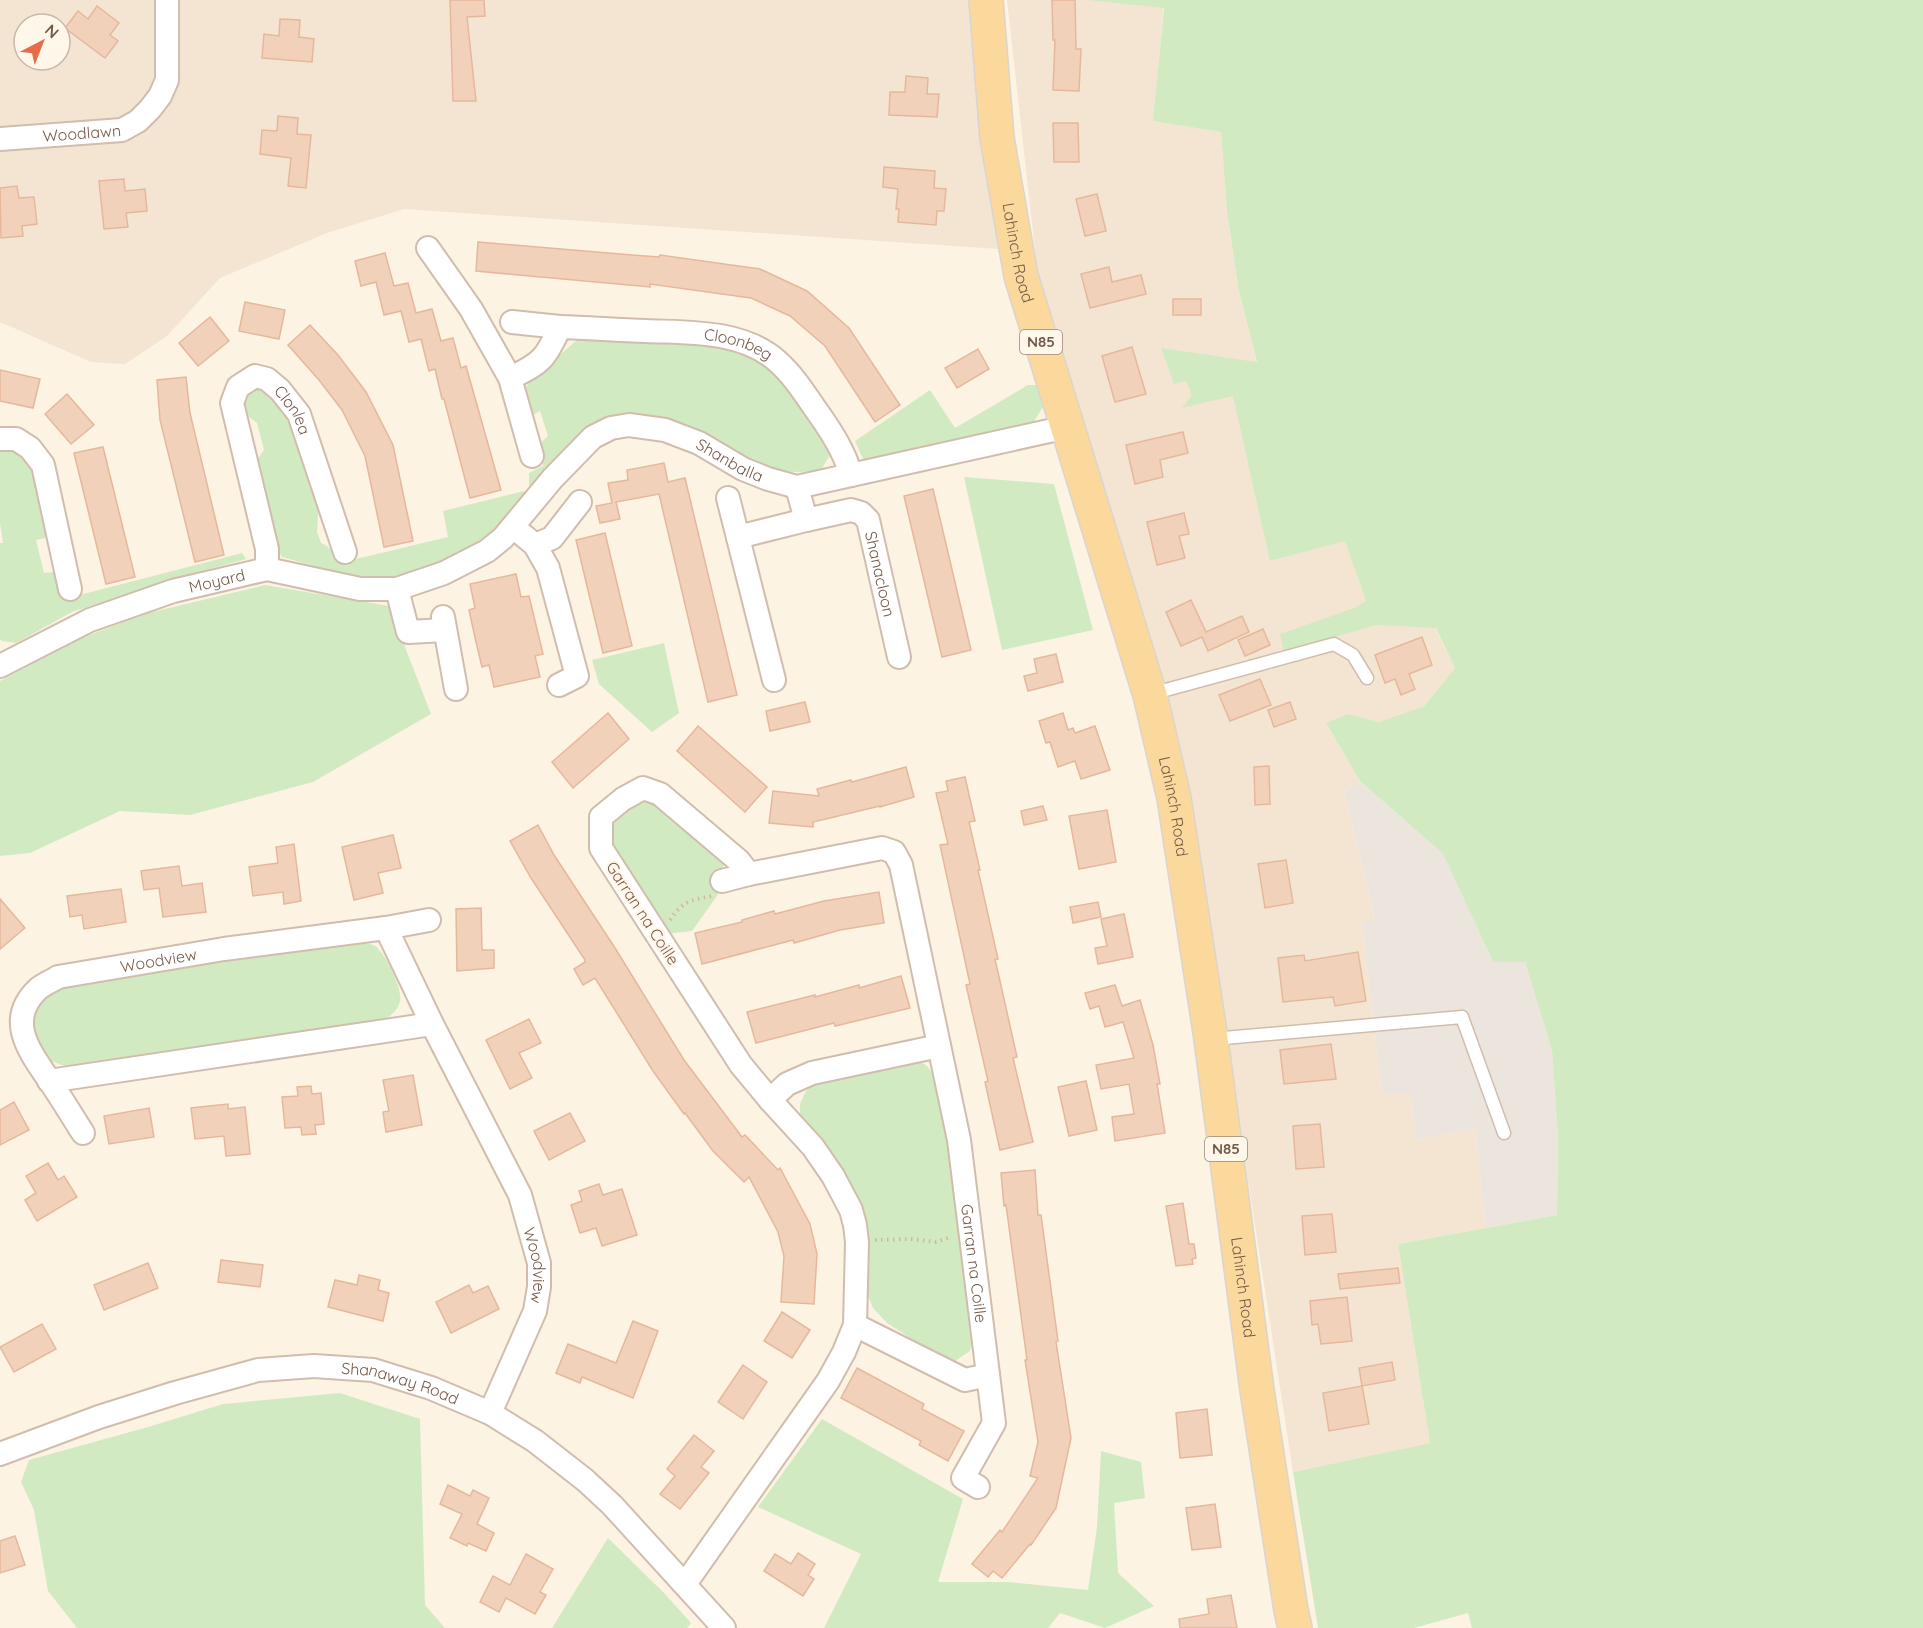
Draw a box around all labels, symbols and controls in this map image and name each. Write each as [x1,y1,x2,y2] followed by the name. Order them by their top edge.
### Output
[12,12,72,72] north arrow
[41,19,63,42] text: N
[42,120,122,146] street label: Woodlawn
[998,201,1039,305] street label: Lahinch Road
[703,324,777,364] street label: Cloonbeg
[1020,330,1062,354] road number: N85
[270,381,315,437] street label: Clonlea
[693,434,766,486] street label: Shanballa
[861,529,900,619] street label: Shanacloon
[187,564,247,597] street label: Moyard
[1155,754,1193,858] street label: Lahinch Road
[602,857,684,969] street label: Garran na Coille
[119,944,198,976] street label: Woodview
[1205,1137,1247,1161] road number: N85
[957,1203,992,1324] street label: Garran na Coille
[519,1225,549,1305] street label: Woodview
[1227,1236,1260,1339] street label: Lahinch Road
[341,1358,462,1409] street label: Shanaway Road

